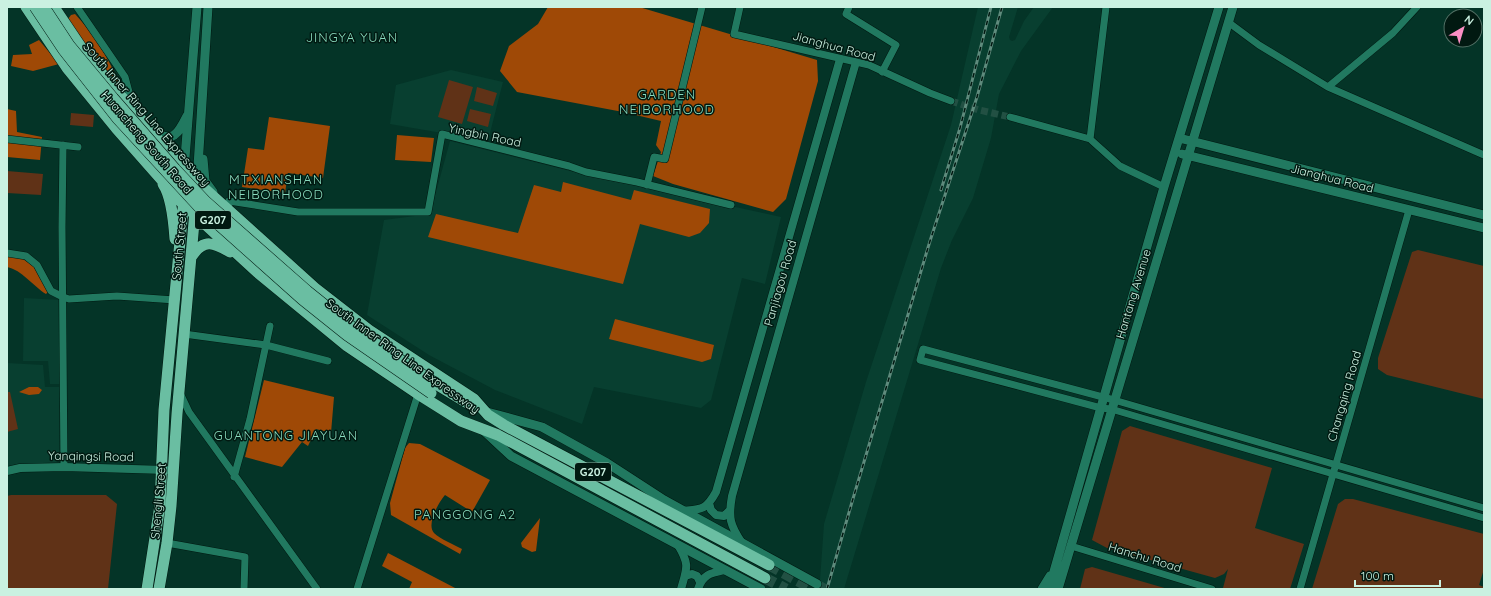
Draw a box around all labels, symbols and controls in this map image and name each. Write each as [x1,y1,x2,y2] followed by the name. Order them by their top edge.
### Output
[1443,8,1483,48] north arrow
[1462,12,1477,28] text: N
[791,28,877,64] street label: Jianghua Road
[306,29,398,45] district label: JINGYA YUAN
[80,39,214,189] street label: South Inner Ring Line Expressway
[619,86,715,117] district label: GARDEN NEIBORHOOD
[98,87,196,197] street label: Huancheng South Road
[447,120,523,150] street label: Yingbin Road
[1289,160,1375,196] street label: Jianghua Road
[228,171,324,202] district label: MT.XIANSHAN NEIBORHOOD
[195,211,231,229] road number: G207
[169,212,189,280] street label: South Street
[761,238,799,328] street label: Panjiagou Road
[1112,247,1154,341] street label: Hantang Avenue
[323,295,483,417] street label: South Inner Ring Line Expressway
[1324,349,1364,443] street label: Changqing Road
[214,427,358,443] district label: GUANTONG JIAYUAN
[48,448,134,464] street label: Yanqingsi Road
[147,462,169,540] street label: Shengli Street
[575,463,611,481] road number: G207
[414,506,516,522] district label: PANGGONG A2
[1107,539,1183,575] street label: Hanchu Road
[1355,562,1440,588] scale bar
[1361,568,1394,583] text: 100 m

